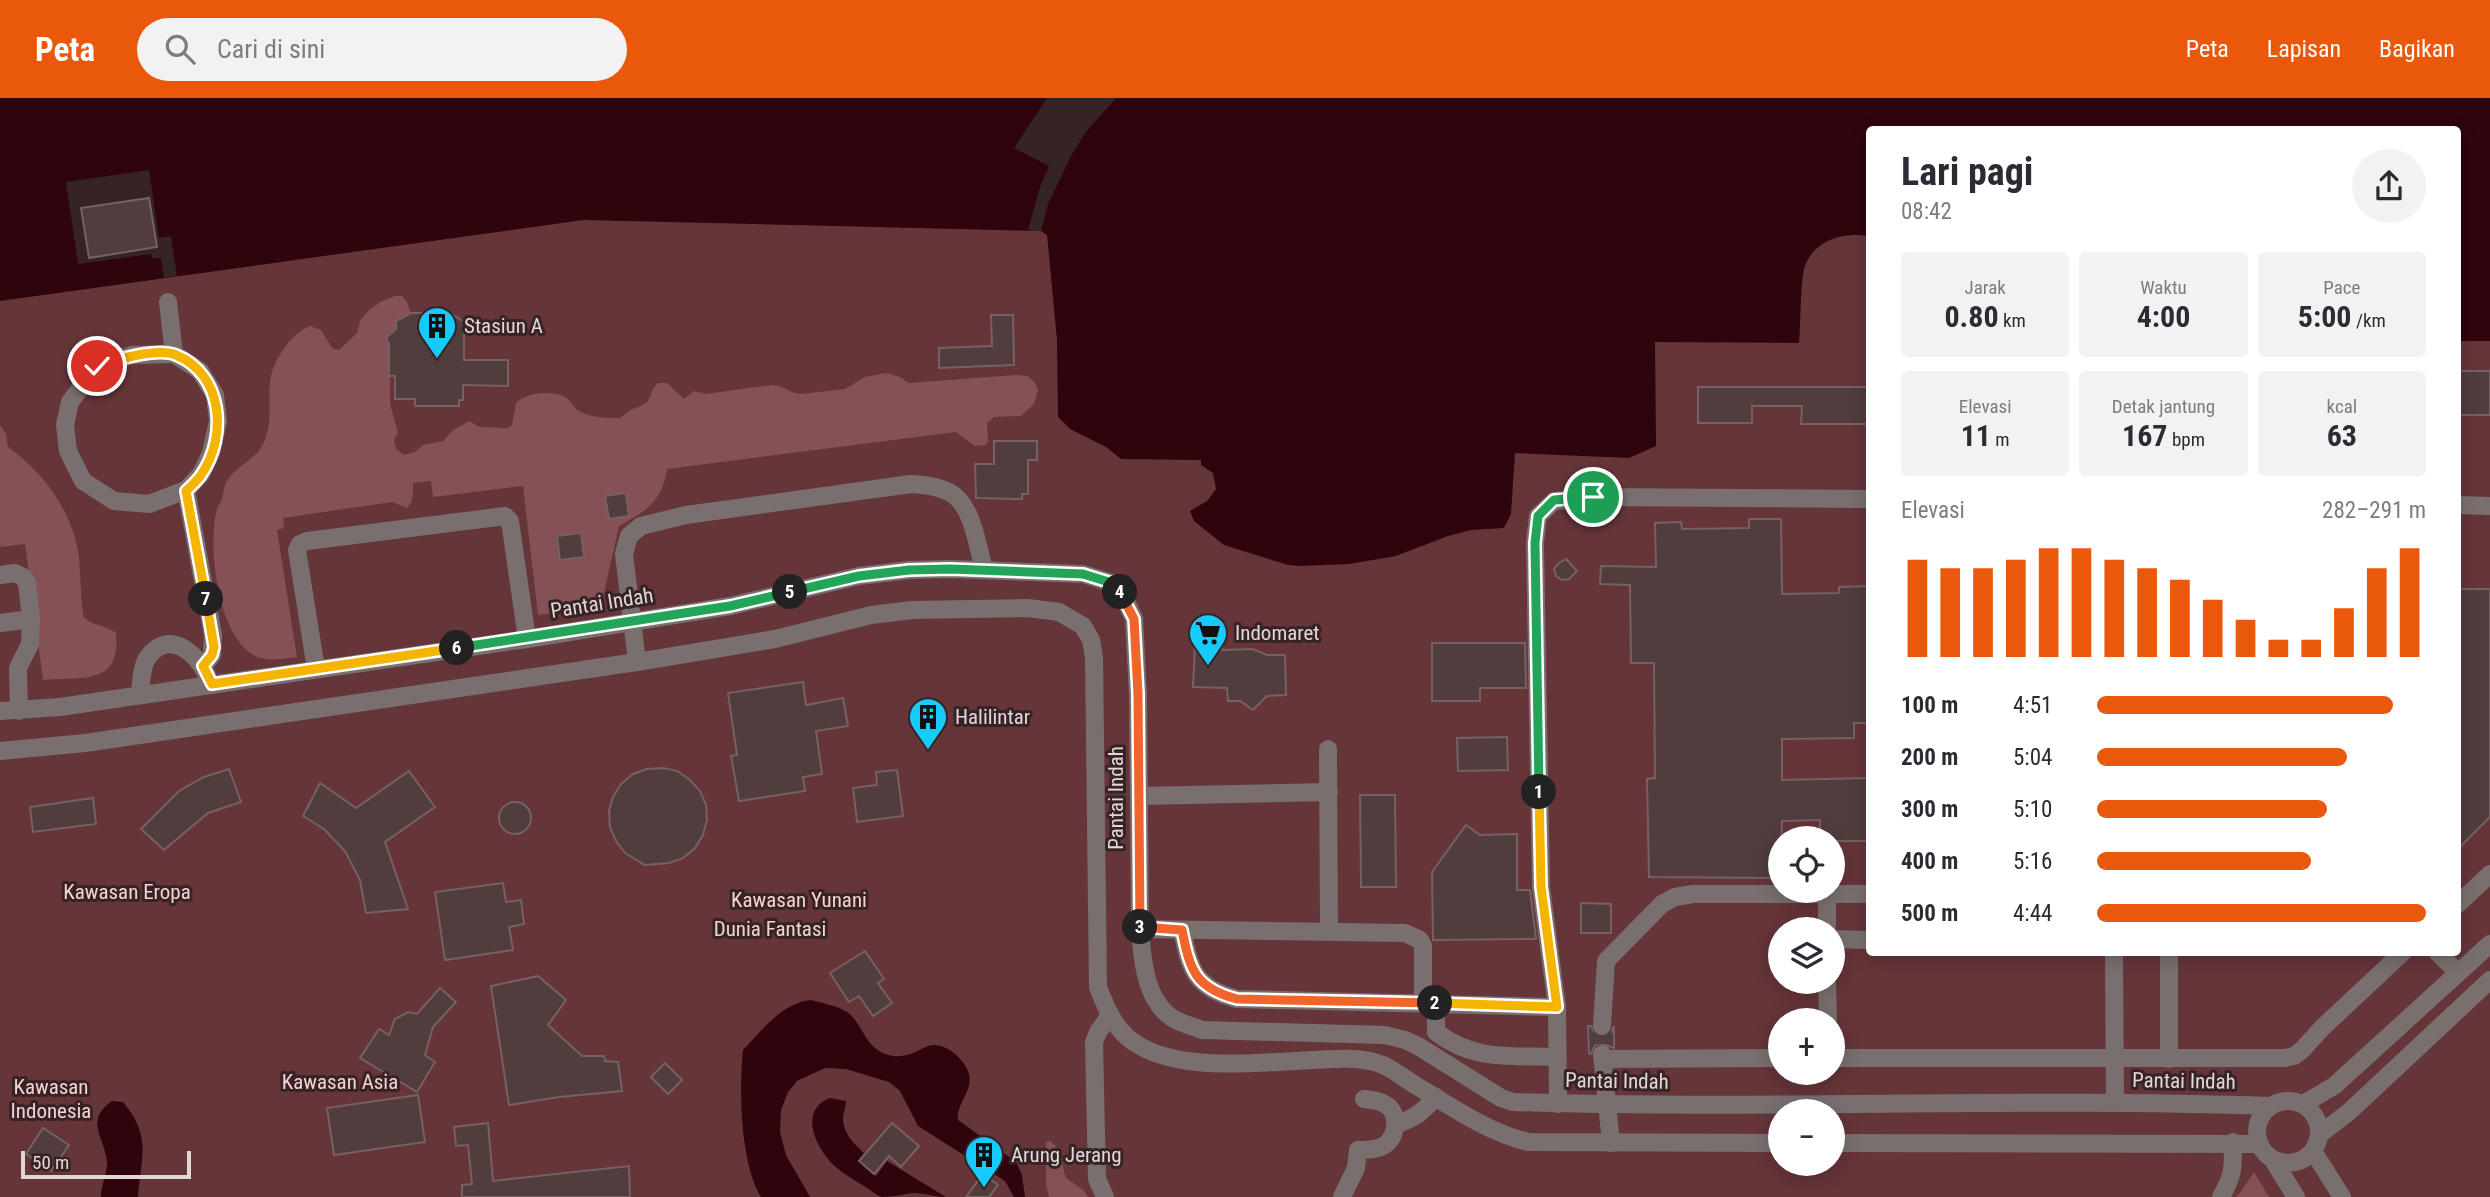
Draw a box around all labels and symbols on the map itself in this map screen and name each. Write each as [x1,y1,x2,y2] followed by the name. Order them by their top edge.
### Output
[416,305,458,360] building icon: Stasiun A
[464,314,543,338] place label: Stasiun A
[67,336,127,396] pin
[1563,467,1623,527] pin
[772,574,808,610] pin: 5
[1102,574,1138,610] pin: 4
[188,582,224,616] pin: 7
[549,583,655,623] street label: Pantai Indah
[1187,612,1229,667] supermarket icon: Indomaret
[1235,621,1320,645] place label: Indomaret
[440,630,475,666] pin: 6
[907,696,949,751] building icon: Halilintar
[955,705,1030,729] place label: Halilintar
[1104,746,1128,850] street label: Pantai Indah
[1522,774,1556,810] pin: 1
[63,880,191,904] park label: Kawasan Eropa
[731,888,867,912] park label: Kawasan Yunani
[1122,910,1158,944] pin: 3
[714,917,826,941] park label: Dunia Fantasi
[1418,986,1452,1020] pin: 2
[1565,1068,1669,1094] street label: Pantai Indah
[2132,1068,2236,1094] street label: Pantai Indah
[282,1070,398,1094] park label: Kawasan Asia
[11,1075,91,1123] park label: Kawasan Indonesia
[963,1134,1005,1189] building icon: Arung Jerang
[1011,1143,1122,1167] place label: Arung Jerang
[21,1148,191,1180] scale bar

